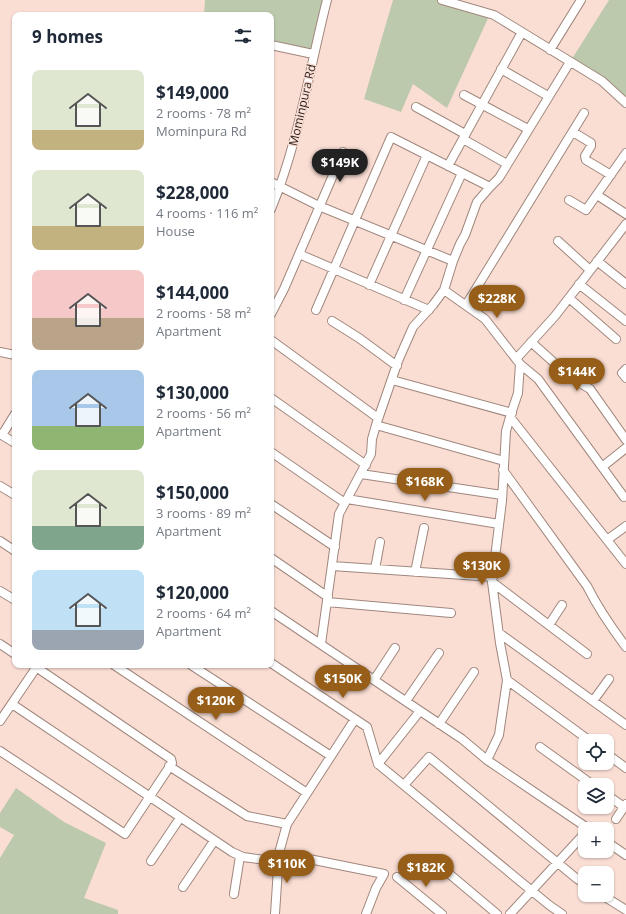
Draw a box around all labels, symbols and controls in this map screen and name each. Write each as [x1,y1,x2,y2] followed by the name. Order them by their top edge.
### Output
[32,25,103,48] text: 9 homes
[232,25,254,47] icon: filters
[284,62,320,148] street label: Mominpura Rd
[156,81,229,104] text: $149,000
[64,86,112,134] icon: home
[156,104,251,122] text: 2 rooms · 78 m²
[156,122,247,140] text: Mominpura Rd
[312,149,368,183] pin: $149K
[321,153,359,171] text: $149K
[156,181,229,204] text: $228,000
[64,186,112,234] icon: home
[156,204,258,222] text: 4 rooms · 116 m²
[156,222,195,240] text: House
[156,281,229,304] text: $144,000
[469,285,525,319] pin: $228K
[64,286,112,334] icon: home
[478,289,516,307] text: $228K
[156,304,251,322] text: 2 rooms · 58 m²
[156,322,221,340] text: Apartment
[549,358,605,392] pin: $144K
[558,362,596,380] text: $144K
[156,381,229,404] text: $130,000
[64,386,112,434] icon: home
[156,404,251,422] text: 2 rooms · 56 m²
[156,422,221,440] text: Apartment
[397,468,453,502] pin: $168K
[406,472,444,490] text: $168K
[156,481,229,504] text: $150,000
[64,486,112,534] icon: home
[156,504,251,522] text: 3 rooms · 89 m²
[156,522,221,540] text: Apartment
[454,552,510,586] pin: $130K
[463,556,501,574] text: $130K
[156,581,229,604] text: $120,000
[64,586,112,634] icon: home
[156,604,251,622] text: 2 rooms · 64 m²
[156,622,221,640] text: Apartment
[315,665,371,699] pin: $150K
[324,669,362,687] text: $150K
[188,687,244,721] pin: $120K
[197,691,235,709] text: $120K
[578,734,614,902] map controls
[578,734,614,770] button: locate
[578,778,614,814] button: layers
[578,822,614,858] button: +
[259,850,315,884] pin: $110K
[268,854,306,872] text: $110K
[398,854,454,888] pin: $182K
[407,858,445,876] text: $182K
[578,866,614,902] button: −

